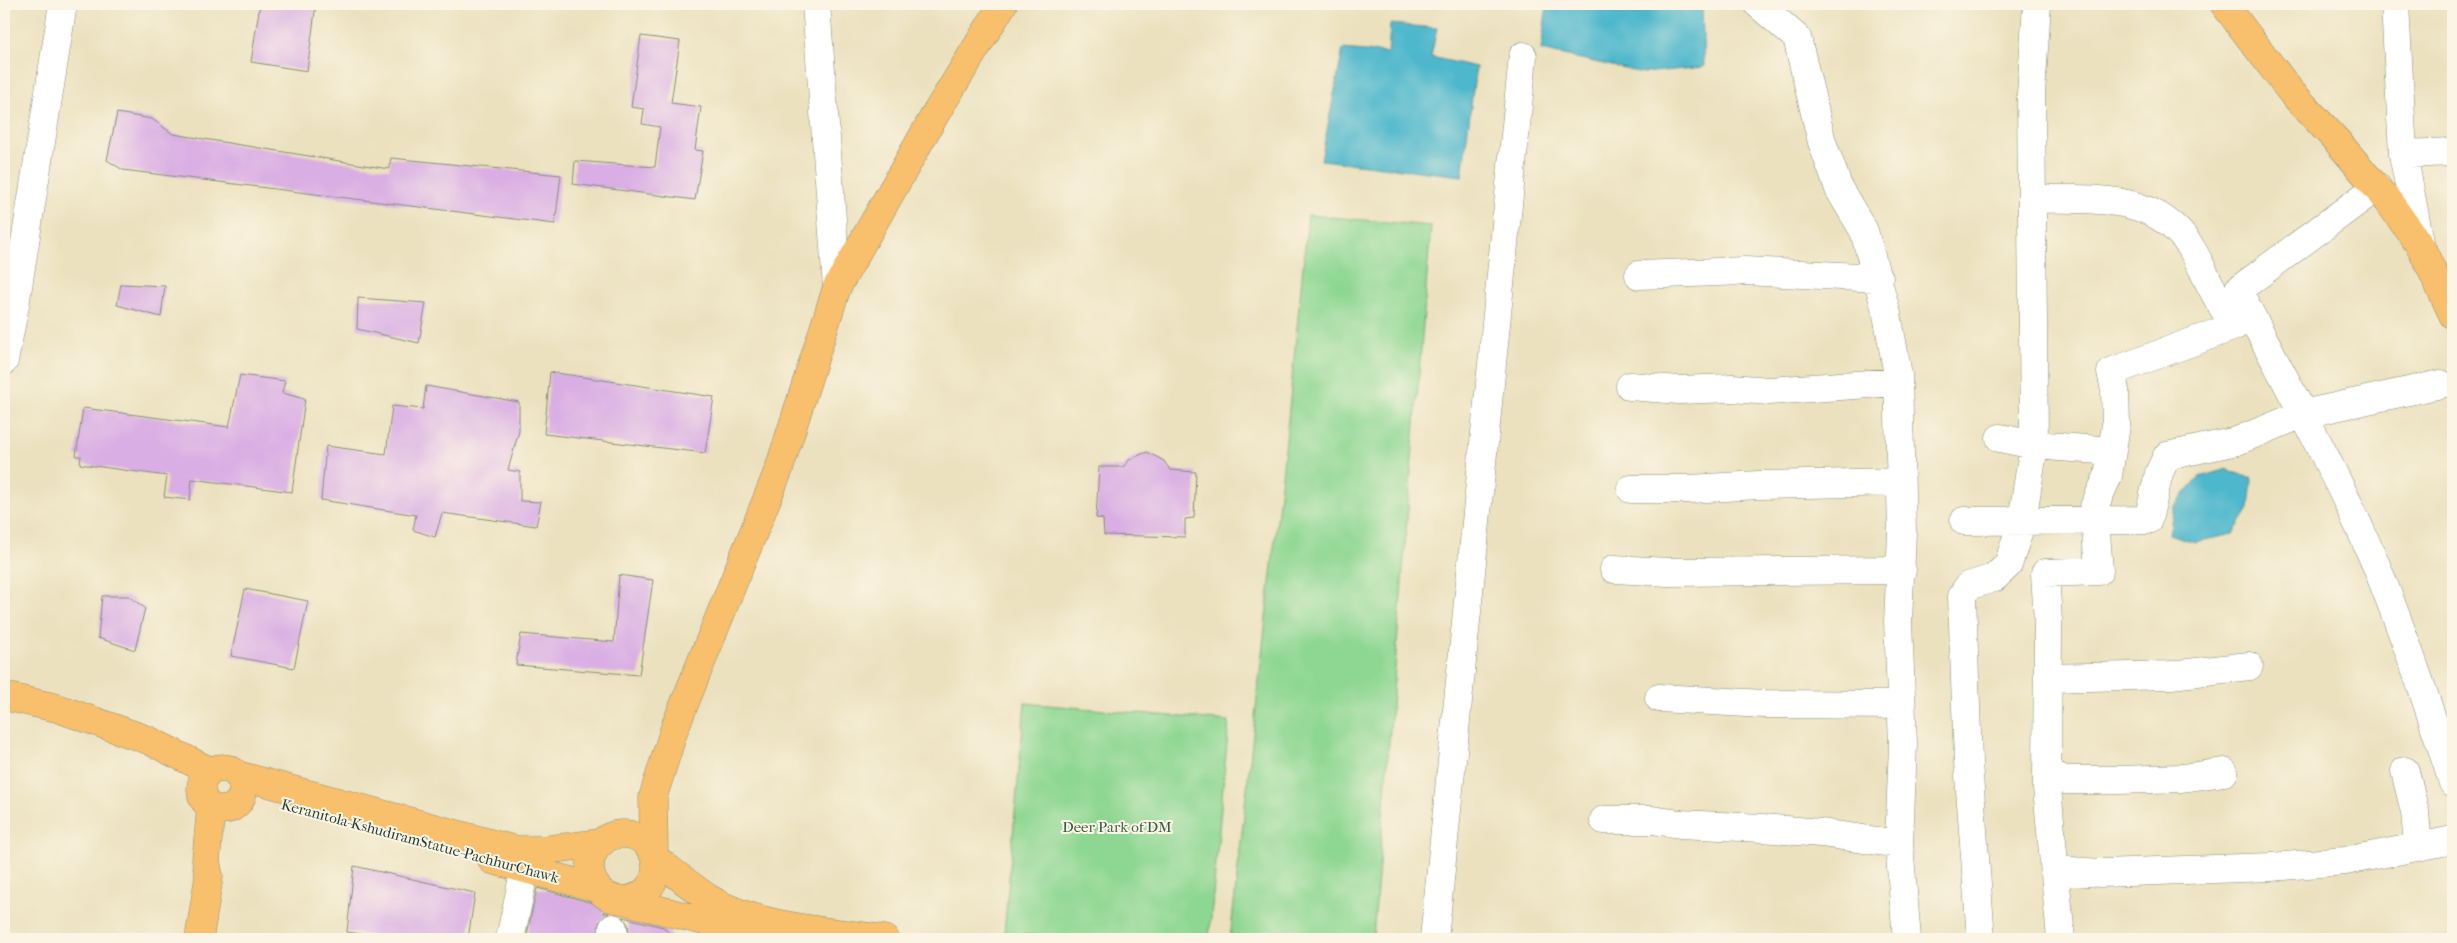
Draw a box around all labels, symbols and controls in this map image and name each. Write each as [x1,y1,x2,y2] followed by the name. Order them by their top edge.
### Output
[279,795,561,887] street label: Keranitola-KshudiramStatue-PachhurChawk
[1062,818,1172,836] park label: Deer Park of DM

